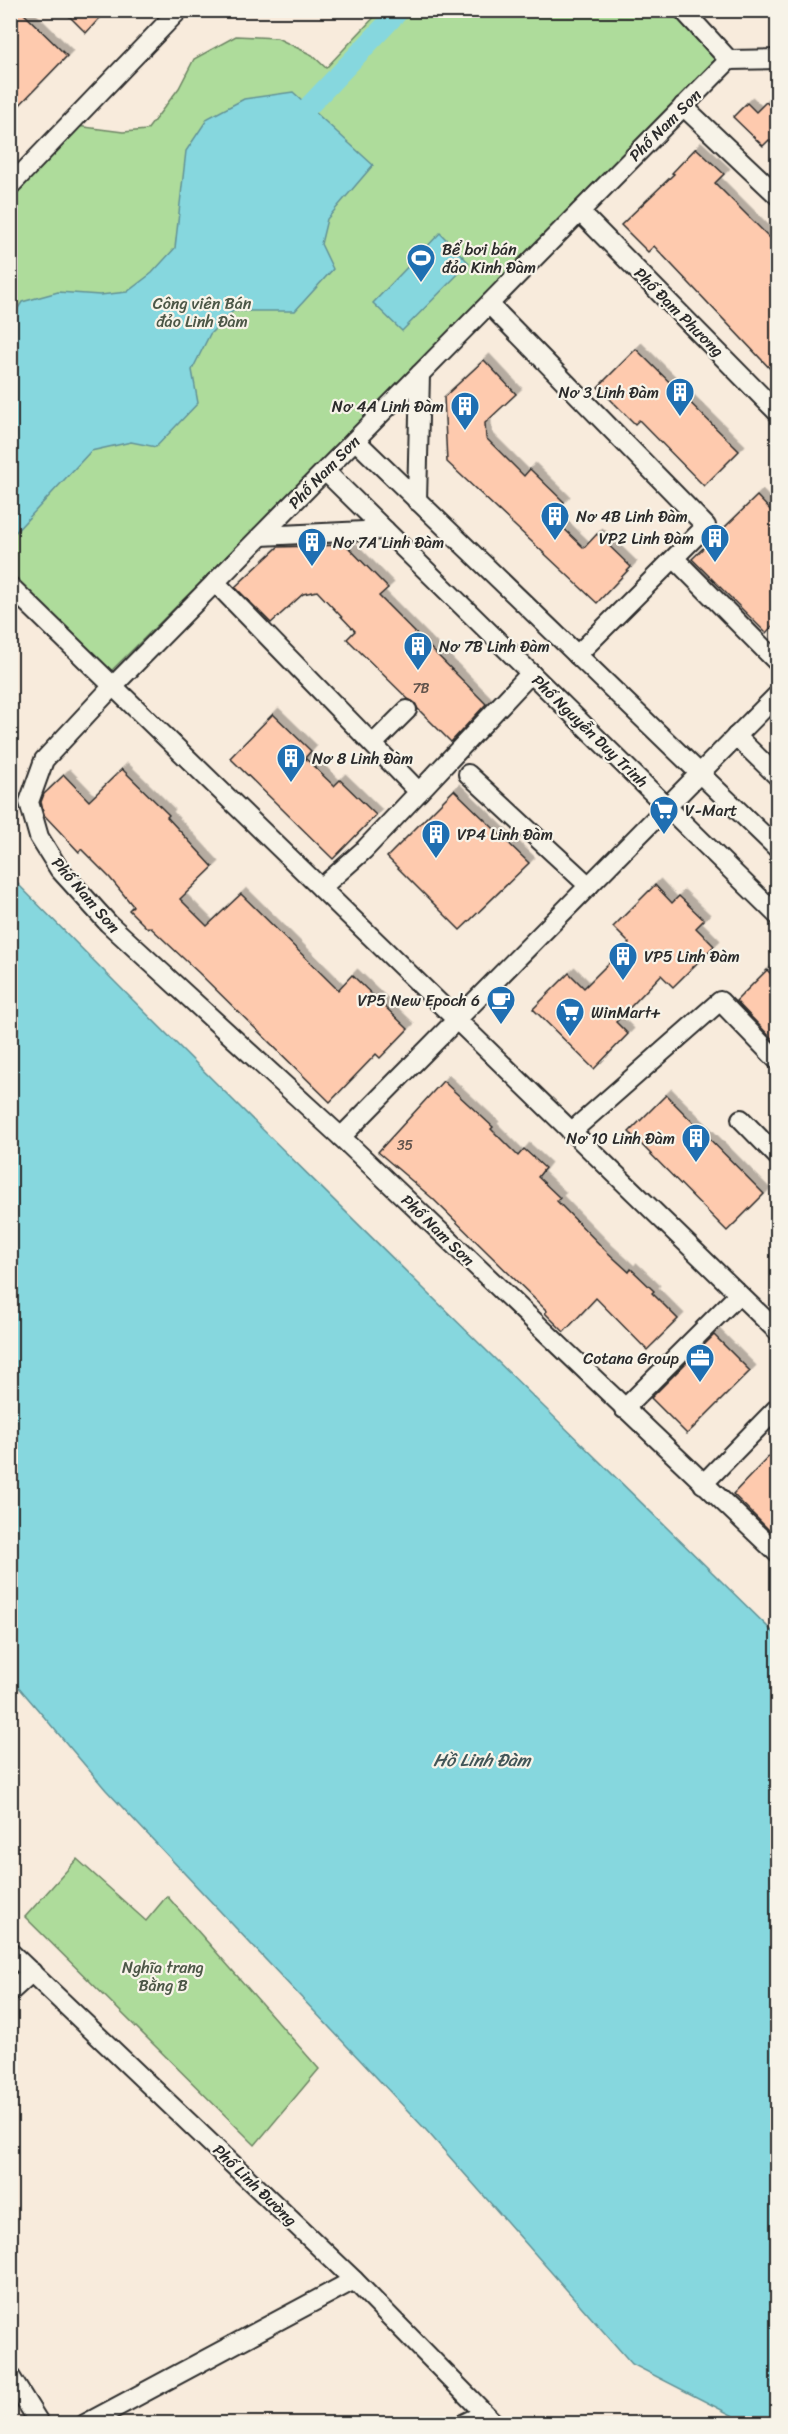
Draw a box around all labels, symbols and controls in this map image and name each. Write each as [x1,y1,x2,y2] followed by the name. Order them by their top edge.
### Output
[621,81,709,169] street label: Phố Nam Sơn
[442,235,536,282] place label: Bể bơi bán đảo Kinh Đàm
[405,242,437,284] sports icon: Bể bơi bán đảo Kinh Đàm
[627,260,731,364] street label: Phố Đạm Phương
[153,289,252,336] park label: Công viên Bán đảo Linh Đàm
[664,376,696,418] building icon: Nơ 3 Linh Đàm
[559,378,659,407] place label: Nơ 3 Linh Đàm
[449,390,481,432] building icon: Nơ 4A Linh Đàm
[332,392,444,421] place label: Nơ 4A Linh Đàm
[281,428,367,516] street label: Phố Nam Sơn
[539,500,571,542] building icon: Nơ 4B Linh Đàm
[576,502,688,531] place label: Nơ 4B Linh Đàm
[699,522,731,564] building icon: VP2 Linh Đàm
[599,524,694,553] place label: VP2 Linh Đàm
[296,526,328,568] building icon: Nơ 7A Linh Đàm
[333,528,444,557] place label: Nơ 7A Linh Đàm
[402,630,434,672] building icon: Nơ 7B Linh Đàm
[439,632,550,661] place label: Nơ 7B Linh Đàm
[525,667,655,795] street label: Phố Nguyễn Duy Trinh
[413,676,430,701] house number: 7B
[275,742,307,784] building icon: Nơ 8 Linh Đàm
[312,744,413,773] place label: Nơ 8 Linh Đàm
[648,794,680,836] supermarket icon: V-Mart
[685,796,737,825] place label: V-Mart
[420,818,452,860] building icon: VP4 Linh Đàm
[457,820,553,849] place label: VP4 Linh Đàm
[44,850,128,940] street label: Phố Nam Sơn
[607,940,639,982] building icon: VP5 Linh Đàm
[644,942,740,971] place label: VP5 Linh Đàm
[485,984,517,1026] cafe icon: VP5 New Epoch 6
[357,986,480,1015] place label: VP5 New Epoch 6
[554,996,586,1038] supermarket icon: WinMart+
[591,998,661,1027] place label: WinMart+
[680,1122,712,1164] building icon: Nơ 10 Linh Đàm
[566,1124,675,1153] place label: Nơ 10 Linh Đàm
[397,1133,414,1158] house number: 35
[394,1187,482,1273] street label: Phố Nam Sơn
[684,1342,716,1384] office icon: Cotana Group
[583,1344,680,1373] place label: Cotana Group
[433,1744,533,1776] water label: Hồ Linh Đàm
[122,1953,204,2000] park label: Nghĩa trang Bằng B
[206,2137,304,2233] street label: Phố Linh Đường

